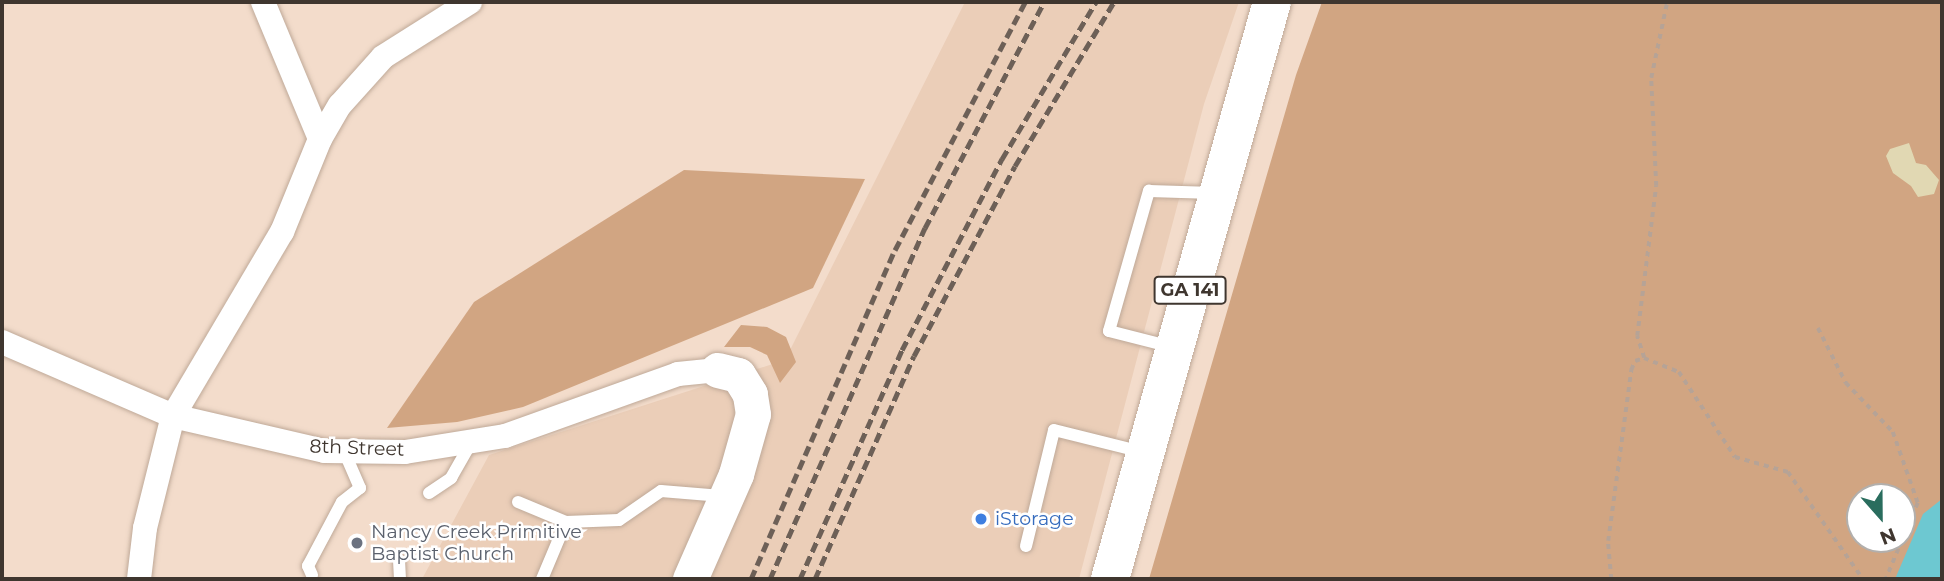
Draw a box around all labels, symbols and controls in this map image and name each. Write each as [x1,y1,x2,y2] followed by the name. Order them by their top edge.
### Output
[1153,276,1227,304] road number: GA 141
[309,435,405,461] street label: 8th Street
[1846,483,1916,553] north arrow
[995,508,1074,530] place label: iStorage
[973,511,989,527] marker: iStorage
[371,521,582,565] place label: Nancy Creek Primitive Baptist Church
[1877,523,1899,550] text: N
[349,535,365,551] marker: Nancy Creek Primitive Baptist Church

